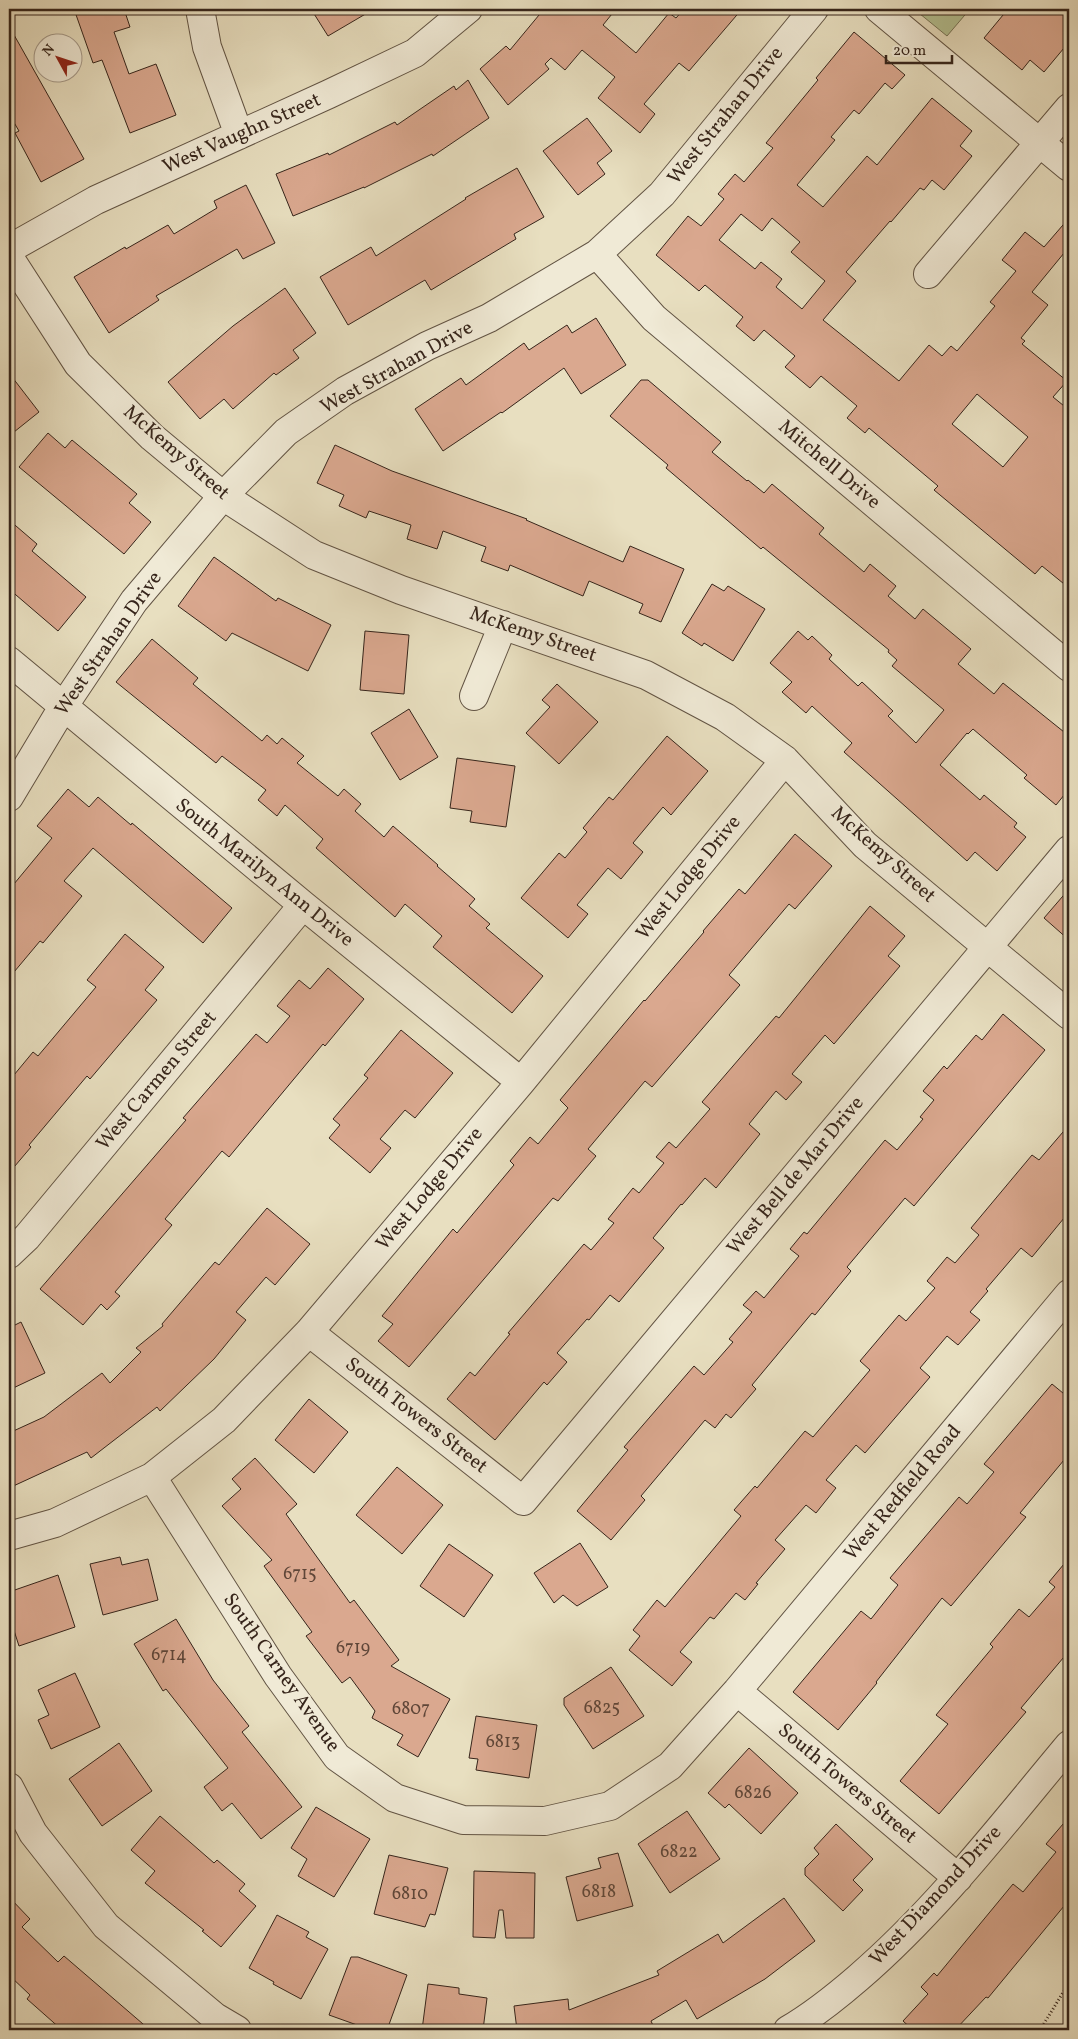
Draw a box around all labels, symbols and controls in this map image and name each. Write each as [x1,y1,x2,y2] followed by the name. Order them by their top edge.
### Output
[32,32,82,82] north arrow
[886,32,952,64] scale bar
[39,41,60,61] text: N
[661,41,791,191] street label: West Strahan Drive
[893,41,926,62] text: 20 m
[158,87,326,181] street label: West Vaughn Street
[316,314,478,422] street label: West Strahan Drive
[117,399,235,507] street label: McKemy Street
[772,414,886,516] street label: Mitchell Drive
[49,566,169,722] street label: West Strahan Drive
[466,600,600,670] street label: McKemy Street
[169,792,359,954] street label: South Marilyn Ann Drive
[824,800,942,910] street label: McKemy Street
[630,810,748,946] street label: West Lodge Drive
[90,1005,224,1157] street label: West Carmen Street
[721,1090,871,1262] street label: West Bell de Mar Drive
[370,1121,490,1257] street label: West Lodge Drive
[339,1351,493,1481] street label: South Towers Street
[838,1419,968,1567] street label: West Redfield Road
[283,1562,317,1587] house number: 6715
[216,1588,346,1758] street label: South Carney Avenue
[336,1636,370,1661] house number: 6719
[151,1643,187,1668] house number: 6714
[584,1696,620,1721] house number: 6825
[392,1697,430,1722] house number: 6807
[771,1717,923,1851] street label: South Towers Street
[486,1730,520,1755] house number: 6813
[734,1781,772,1806] house number: 6826
[864,1820,1008,1972] street label: West Diamond Drive
[660,1840,698,1865] house number: 6822
[582,1880,616,1905] house number: 6818
[392,1882,428,1907] house number: 6810

